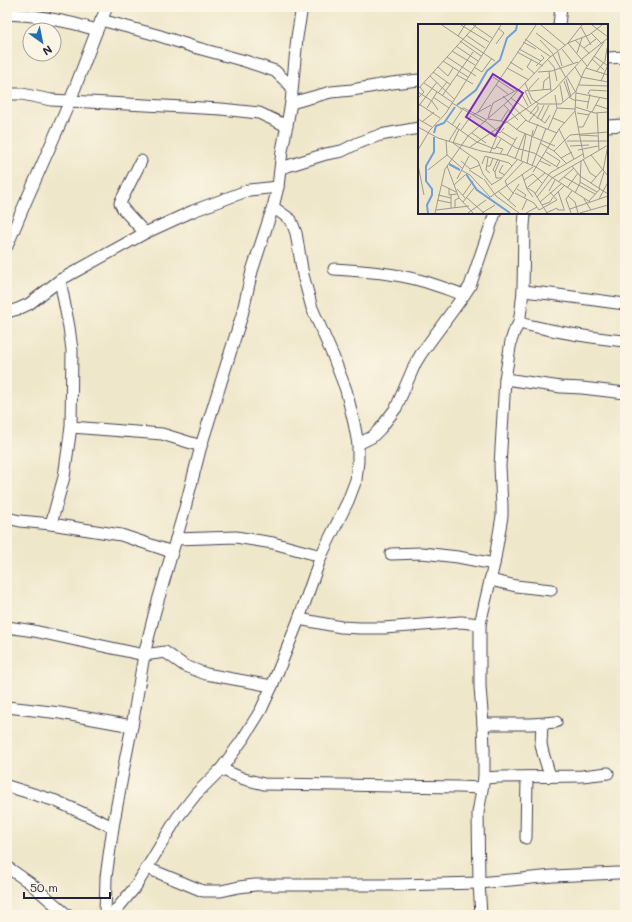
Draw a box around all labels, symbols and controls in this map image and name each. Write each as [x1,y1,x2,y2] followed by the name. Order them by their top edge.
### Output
[22,22,62,62] north arrow
[418,24,608,214] inset map
[40,42,55,59] text: N
[24,874,110,900] scale bar
[30,879,58,895] text: 50 m

